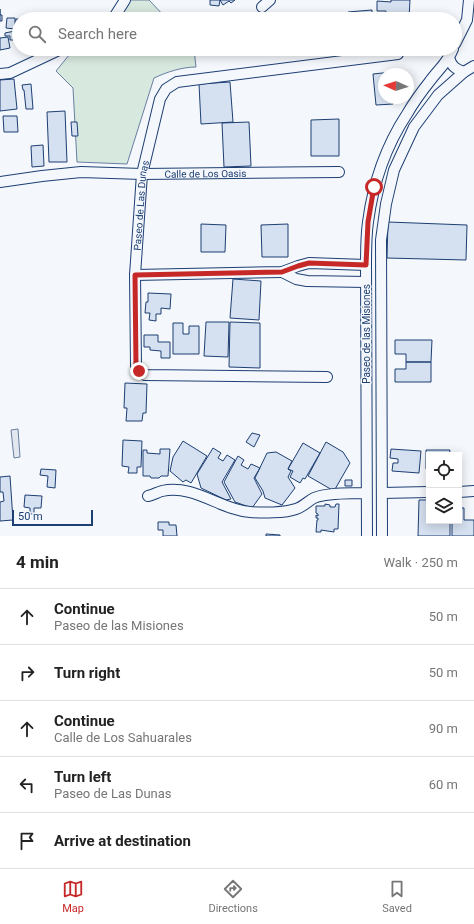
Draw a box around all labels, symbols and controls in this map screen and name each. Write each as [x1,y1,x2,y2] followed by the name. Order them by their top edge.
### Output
[12,12,462,56] search box
[26,23,48,45] icon: search
[58,25,137,43] text: Search here
[378,68,414,104] north arrow
[132,159,151,251] street label: Paseo de Las Dunas
[164,168,246,180] street label: Calle de Los Oasis
[365,178,383,196] route start
[361,284,372,384] street label: Paseo de las Misiones
[130,362,148,380] route end
[426,452,462,524] map controls
[426,452,462,488] button: locate
[426,488,462,524] button: layers
[12,508,93,527] scale bar
[18,510,43,523] text: 50 m
[16,552,59,572] text: 4 min
[383,555,458,570] text: Walk · 250 m
[54,600,115,618] text: Continue
[16,606,38,628] icon: ahead
[429,609,458,624] text: 50 m
[54,618,184,633] text: Paseo de las Misiones
[16,662,38,684] icon: right
[54,664,120,682] text: Turn right
[429,665,458,680] text: 50 m
[54,712,115,730] text: Continue
[16,718,38,740] icon: ahead
[429,721,458,736] text: 90 m
[54,730,192,745] text: Calle de Los Sahuarales
[54,768,111,786] text: Turn left
[16,774,38,796] icon: left
[429,777,458,792] text: 60 m
[54,786,172,801] text: Paseo de Las Dunas
[16,830,38,852] icon: arrive
[54,832,191,850] text: Arrive at destination
[62,878,84,915] tab: Map
[208,878,258,915] tab: Directions
[382,878,412,915] tab: Saved

